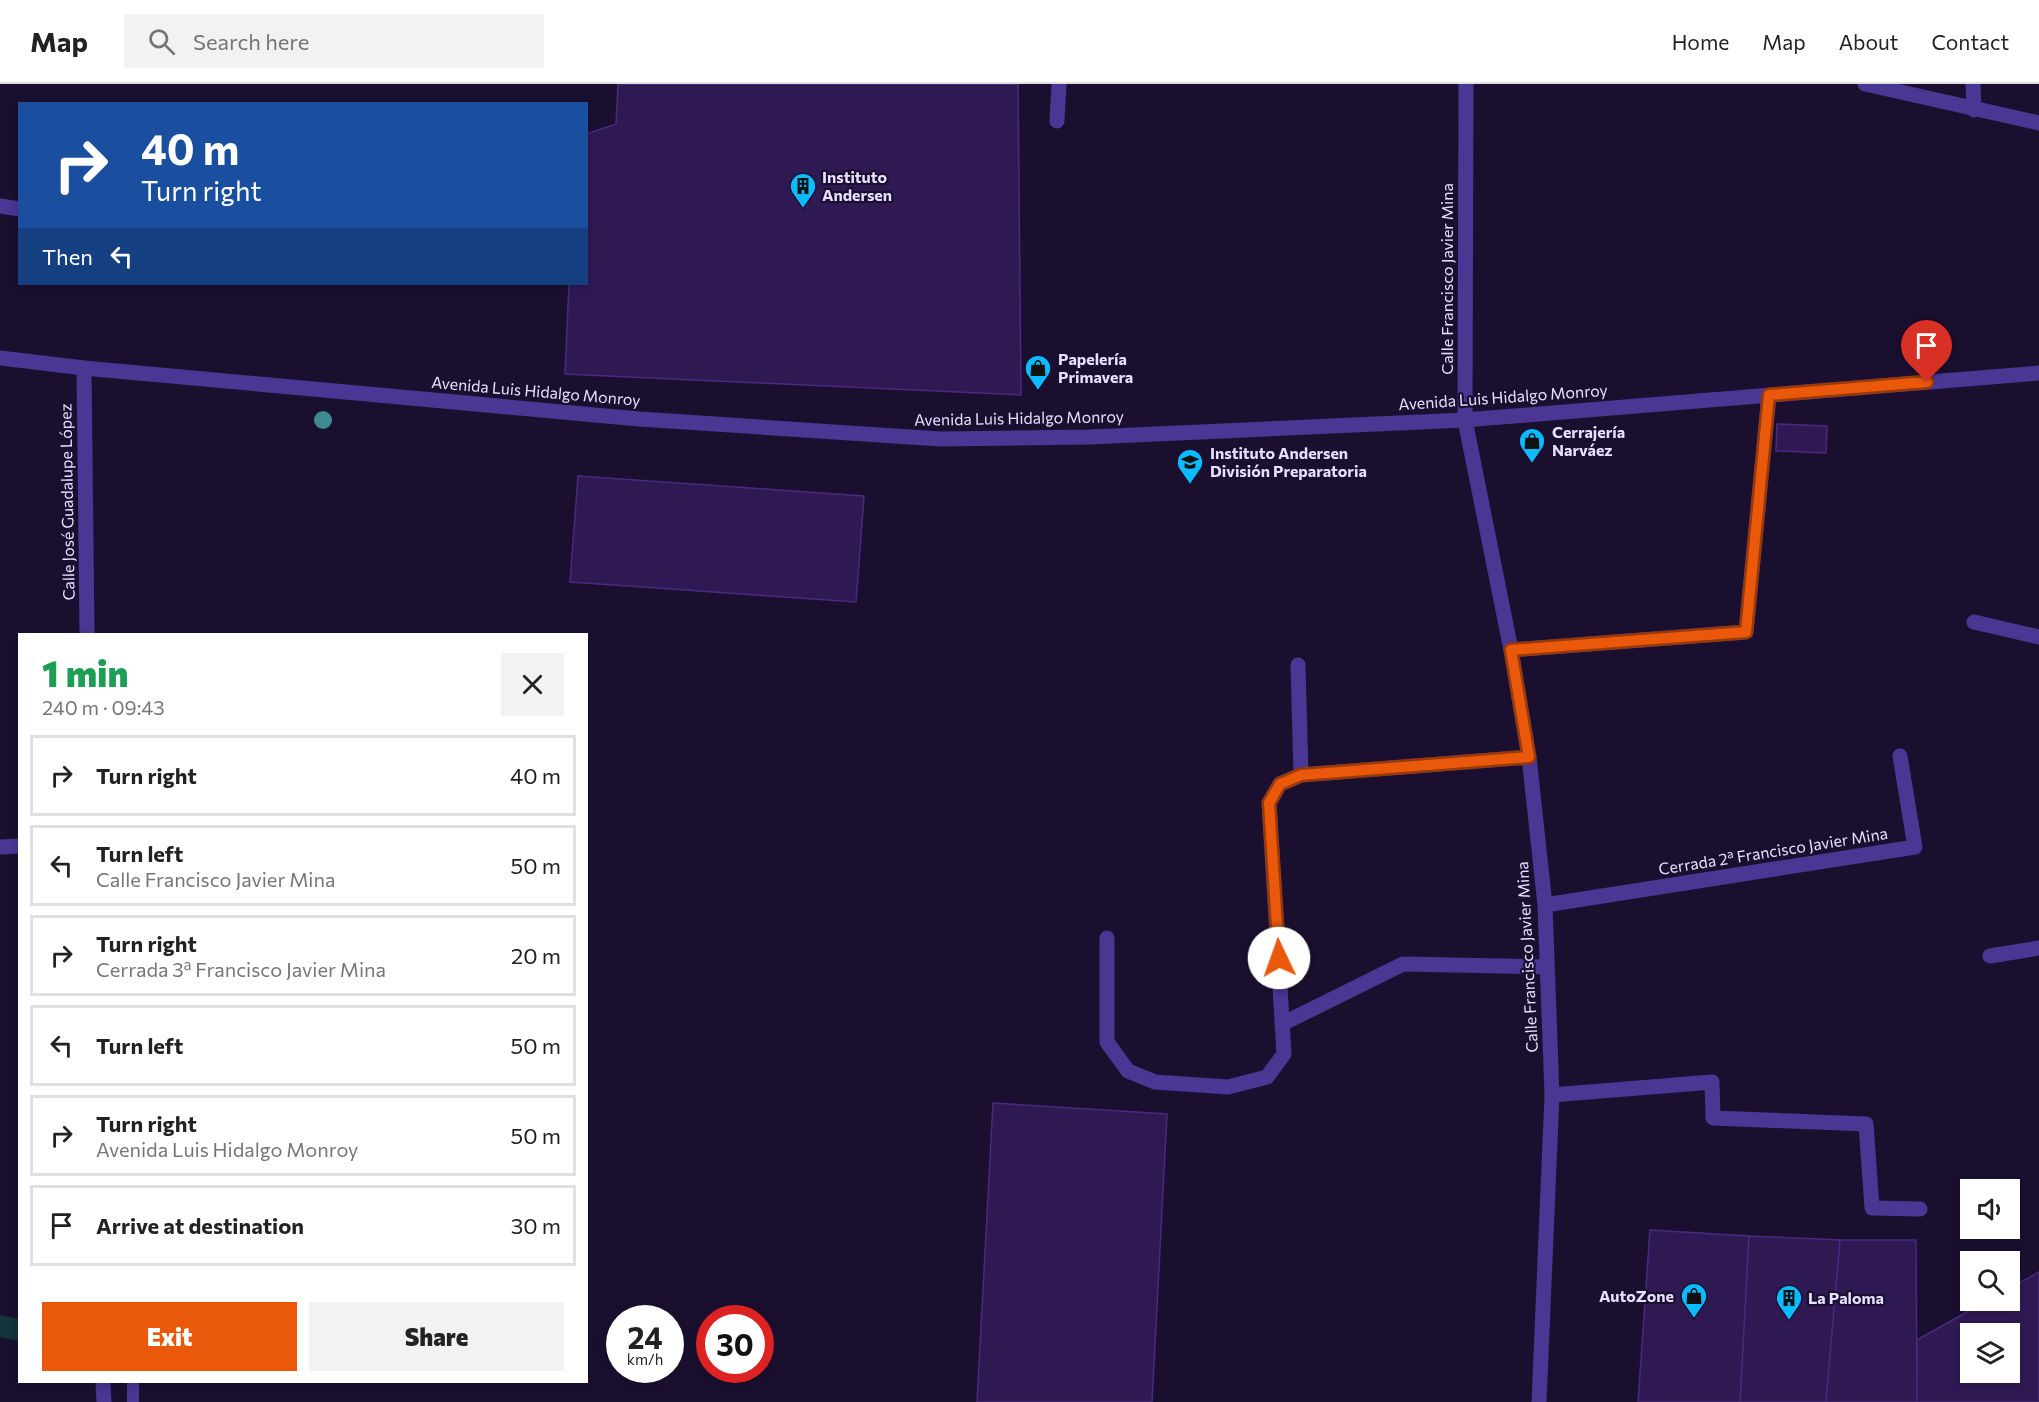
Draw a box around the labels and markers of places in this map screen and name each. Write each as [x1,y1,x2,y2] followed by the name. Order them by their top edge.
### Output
[822,167,892,204] place label: Instituto Andersen
[788,171,818,209] building icon: Instituto Andersen
[1901,320,1952,382] pin
[1058,349,1133,386] place label: Papelería Primavera
[1023,353,1053,391] shop icon: Papelería Primavera
[1552,422,1625,459] place label: Cerrajería Narváez
[1517,426,1547,464] shop icon: Cerrajería Narváez
[1210,443,1367,480] place label: Instituto Andersen División Preparatoria
[1175,447,1205,485] school or university icon: Instituto Andersen División Preparatoria
[1679,1281,1709,1319] shop icon: AutoZone
[1774,1283,1804,1321] building icon: La Paloma
[1599,1286,1674,1305] place label: AutoZone
[1808,1288,1884,1307] place label: La Paloma

